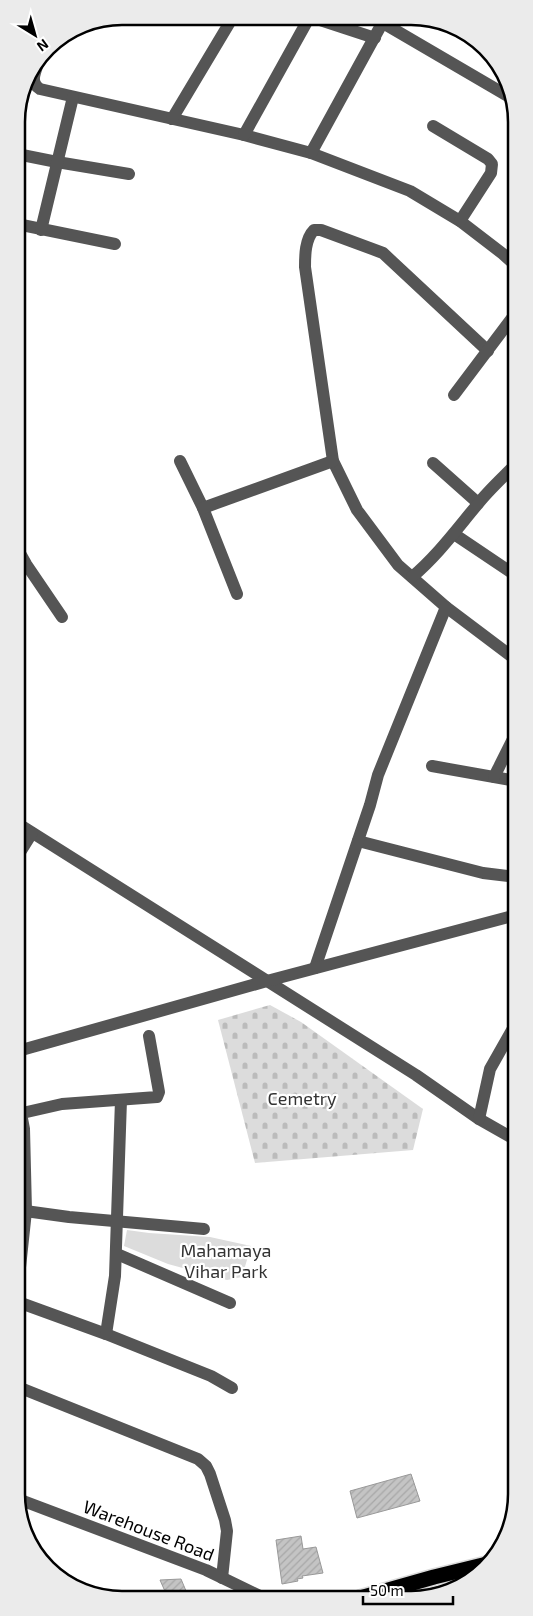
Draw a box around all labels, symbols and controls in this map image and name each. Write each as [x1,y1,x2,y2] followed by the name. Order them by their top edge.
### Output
[10,10,60,60] north arrow
[34,36,52,56] text: N
[268,1087,337,1109] park label: Cemetry
[181,1239,271,1282] park label: Mahamaya Vihar Park
[80,1495,218,1565] street label: Warehouse Road
[363,1574,453,1606] scale bar
[370,1581,404,1599] text: 50 m

